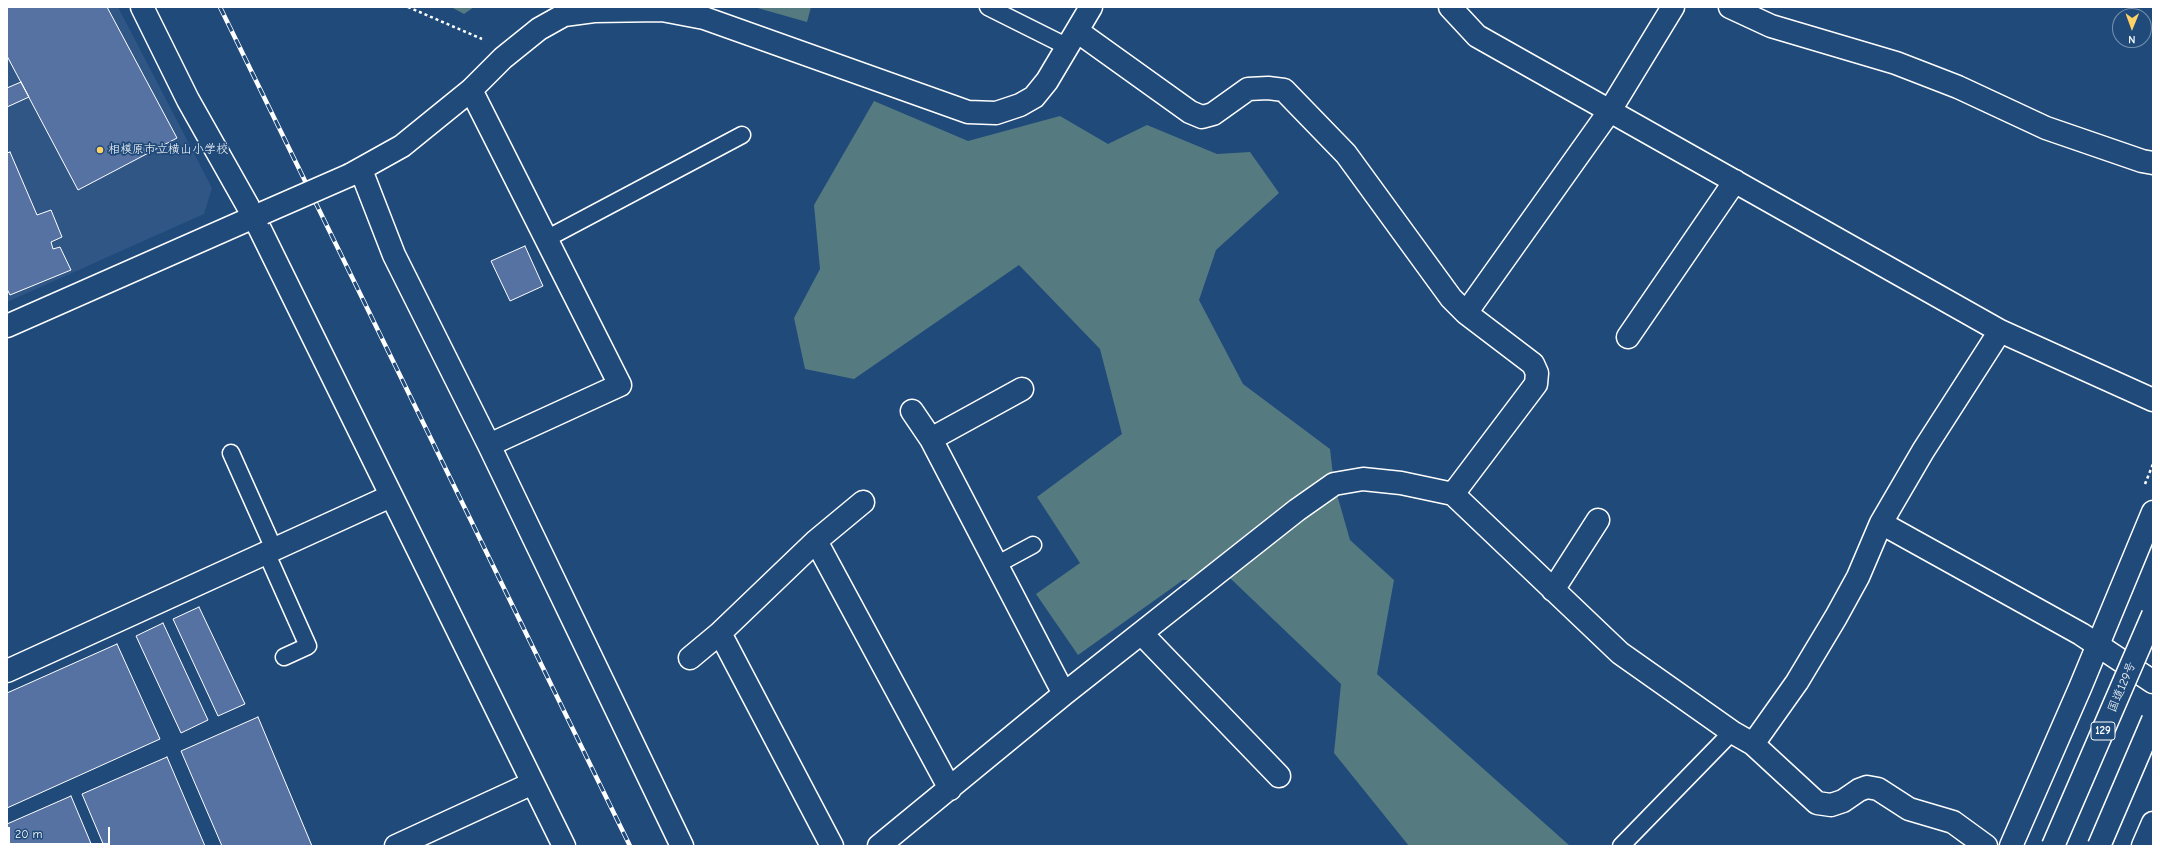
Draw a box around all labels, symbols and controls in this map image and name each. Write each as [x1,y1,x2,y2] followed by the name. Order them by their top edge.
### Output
[2112,8,2152,48] north arrow
[2128,33,2136,46] text: N
[108,143,228,157] place label: 相模原市立横山小学校
[95,145,105,155] marker: 相模原市立横山小学校
[2105,660,2139,714] street label: 国道129号
[2091,722,2115,740] road number: 129
[10,819,112,845] scale bar
[15,827,43,841] text: 20 m

